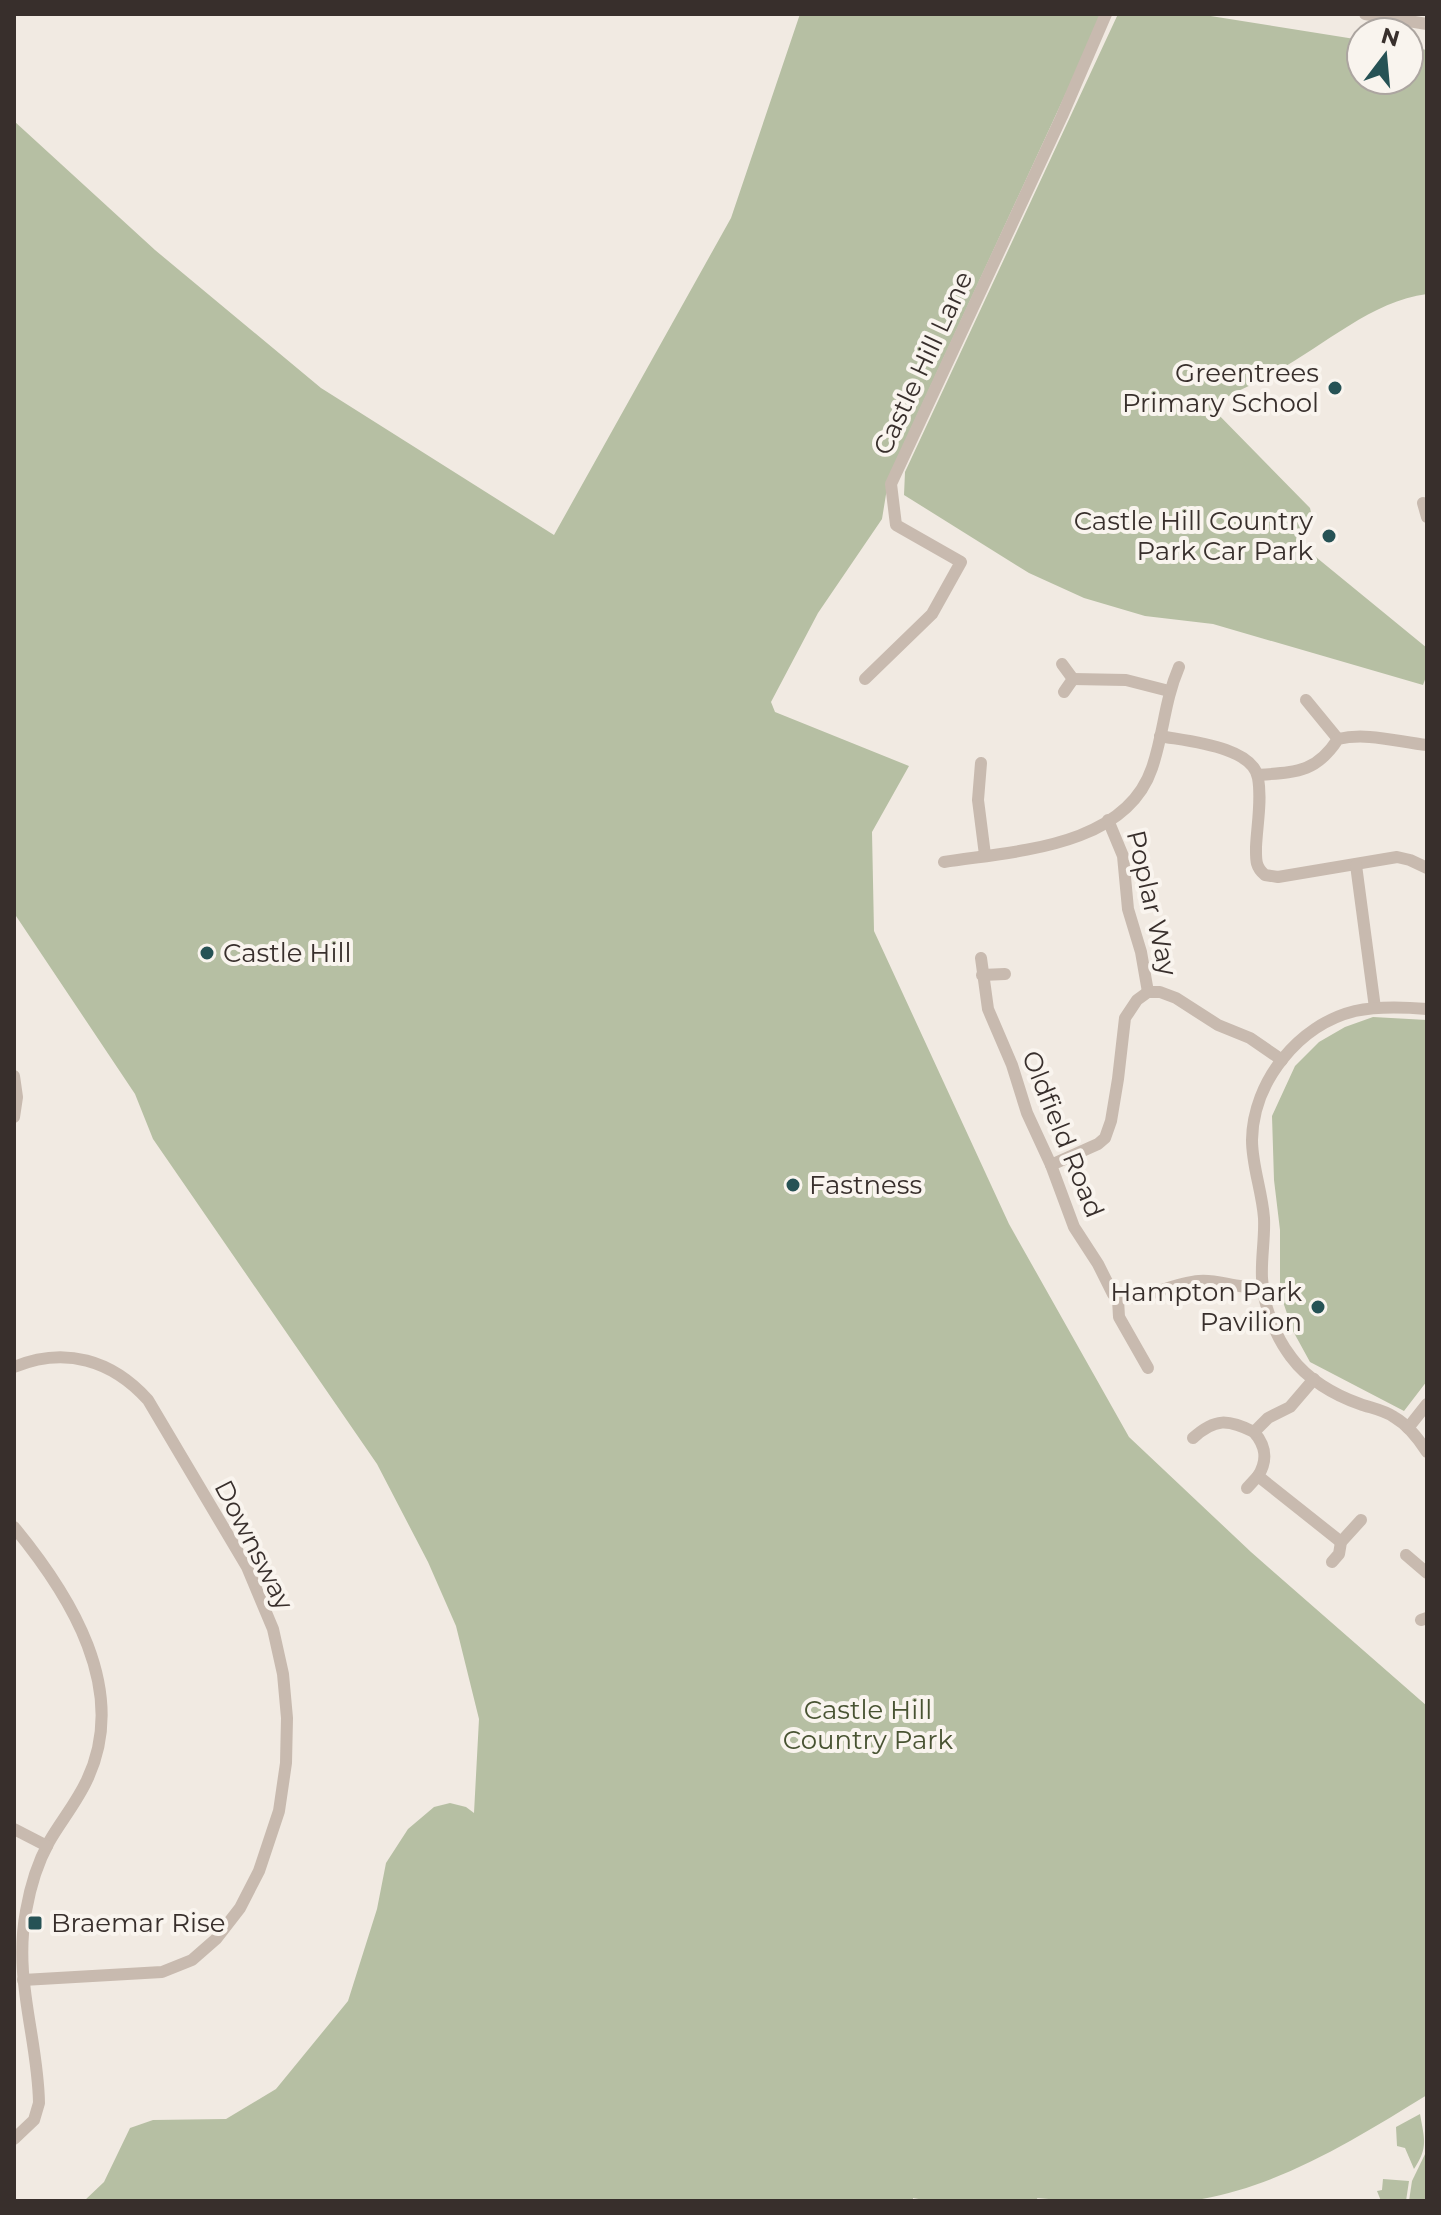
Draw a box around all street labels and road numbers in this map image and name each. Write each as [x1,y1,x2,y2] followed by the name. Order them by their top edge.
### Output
[866,266,980,460] street label: Castle Hill Lane
[1120,827,1184,980] street label: Poplar Way
[1015,1046,1111,1222] street label: Oldfield Road
[208,1475,301,1616] street label: Downsway

